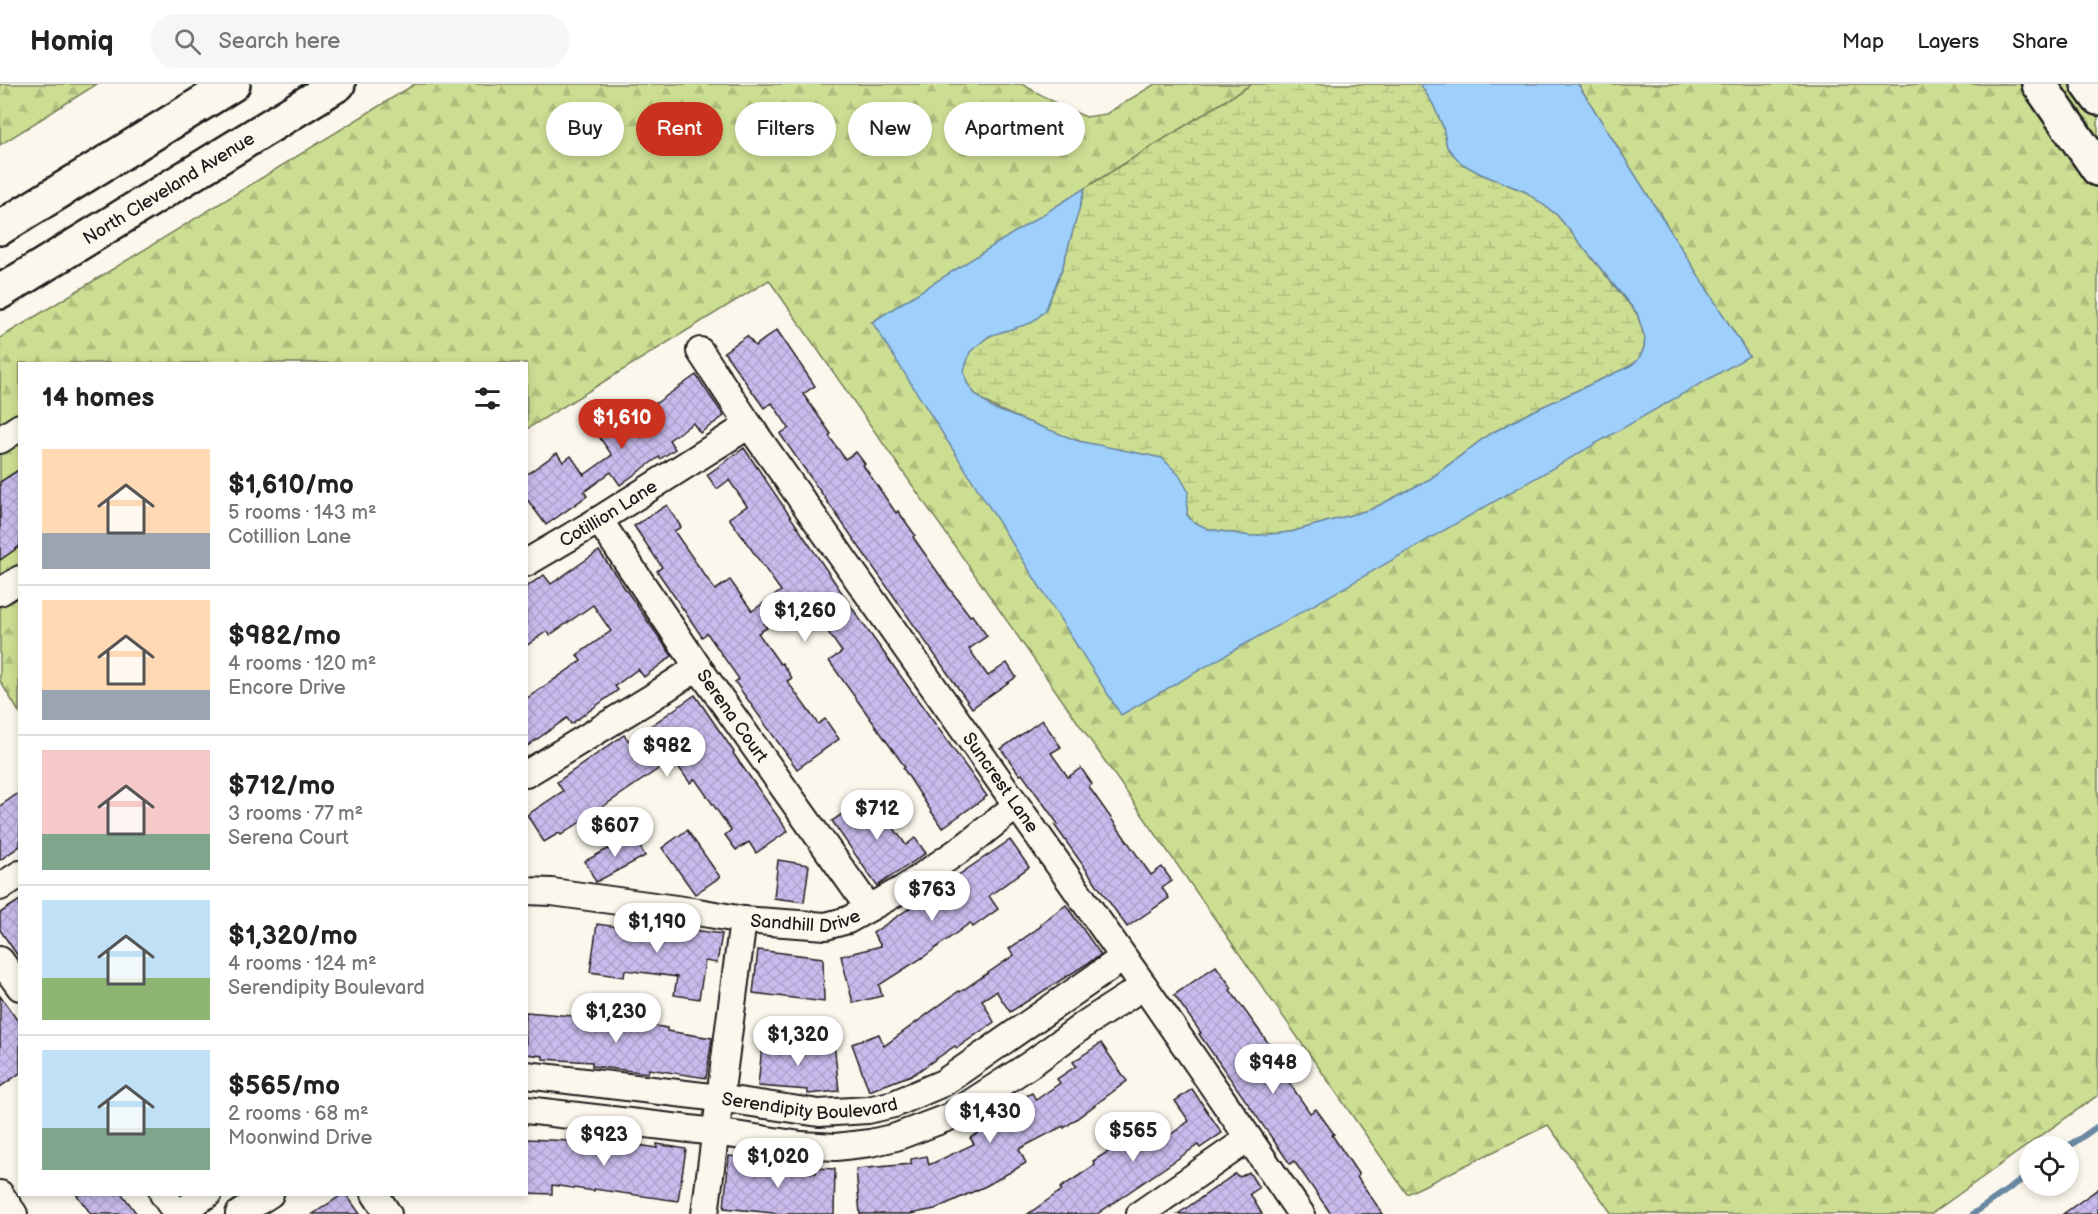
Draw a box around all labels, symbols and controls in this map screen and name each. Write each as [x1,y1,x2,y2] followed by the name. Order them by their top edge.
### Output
[150,14,570,68] search box
[30,25,114,58] text: Homiq
[171,25,204,58] icon: search
[219,28,340,55] text: Search here
[1842,29,1884,54] text: Map
[1917,29,1979,54] text: Layers
[2012,29,2068,54] text: Share
[546,102,624,156] chip: Buy
[636,102,723,156] chip: Rent
[735,102,836,156] chip: Filters
[848,102,932,156] chip: New
[944,102,1085,156] chip: Apartment
[79,128,259,249] street label: North Cleveland Avenue
[471,382,504,415] icon: filters
[42,383,154,414] text: 14 homes
[573,399,671,450] pin: $1,610
[592,406,652,430] text: $1,610
[228,470,354,501] text: $1,610/mo
[90,473,162,545] icon: home
[556,476,662,552] street label: Cotillion Lane
[228,501,377,525] text: 5 rooms · 143 m²
[228,525,351,549] text: Cotillion Lane
[756,592,854,643] pin: $1,260
[774,599,836,623] text: $1,260
[228,621,341,652] text: $982/mo
[90,624,162,696] icon: home
[228,652,377,676] text: 4 rooms · 120 m²
[692,666,772,767] street label: Serena Court
[228,676,346,700] text: Encore Drive
[631,727,703,778] pin: $982
[958,729,1043,837] street label: Suncrest Lane
[643,734,691,758] text: $982
[228,771,335,802] text: $712/mo
[90,774,162,846] icon: home
[841,790,913,841] pin: $712
[855,797,899,821] text: $712
[228,802,363,826] text: 3 rooms · 77 m²
[579,807,651,858] pin: $607
[591,814,639,838] text: $607
[228,826,349,850] text: Serena Court
[896,871,968,922] pin: $763
[908,878,956,902] text: $763
[608,903,706,954] pin: $1,190
[750,905,864,937] street label: Sandhill Drive
[628,910,686,934] text: $1,190
[228,921,358,952] text: $1,320/mo
[90,924,162,996] icon: home
[228,952,377,976] text: 4 rooms · 124 m²
[228,976,425,1000] text: Serendipity Boulevard
[567,993,665,1044] pin: $1,230
[585,1000,647,1024] text: $1,230
[749,1016,847,1067] pin: $1,320
[767,1023,829,1047] text: $1,320
[1237,1044,1309,1095] pin: $948
[1249,1051,1297,1075] text: $948
[228,1071,340,1102] text: $565/mo
[90,1074,162,1146] icon: home
[720,1089,900,1124] street label: Serendipity Boulevard
[941,1093,1039,1144] pin: $1,430
[959,1100,1021,1124] text: $1,430
[228,1102,369,1126] text: 2 rooms · 68 m²
[1097,1112,1169,1163] pin: $565
[568,1116,640,1167] pin: $923
[1109,1119,1157,1143] text: $565
[580,1123,628,1147] text: $923
[228,1126,372,1150] text: Moonwind Drive
[2019,1136,2079,1196] map controls
[2019,1136,2079,1196] button: locate
[729,1138,827,1189] pin: $1,020
[747,1145,809,1169] text: $1,020

